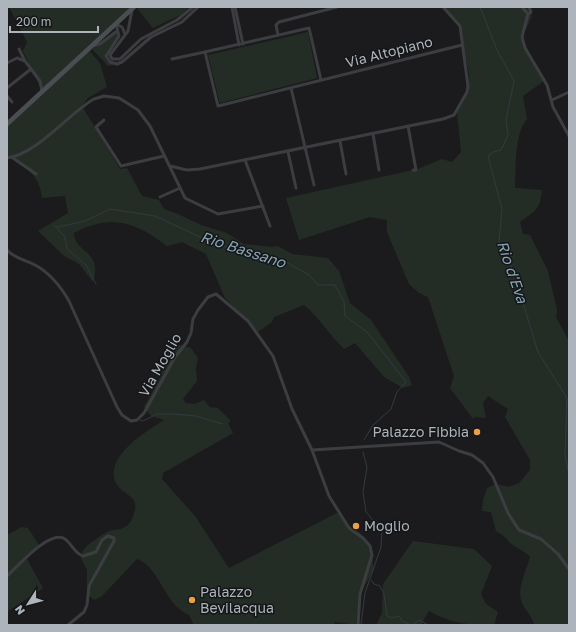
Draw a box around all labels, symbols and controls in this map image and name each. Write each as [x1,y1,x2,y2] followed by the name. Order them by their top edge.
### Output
[10,8,98,34] scale bar
[16,14,51,29] text: 200 m
[344,32,434,71] street label: Via Altopiano
[199,227,289,272] water label: Rio Bassano
[494,238,532,306] water label: Rio d'Eva
[135,330,184,399] street label: Via Moglio
[372,423,469,440] place label: Palazzo Fibbia
[472,427,482,437] marker: Palazzo Fibbia
[364,517,410,534] place label: Moglio
[351,521,361,531] marker: Moglio
[200,583,274,616] place label: Palazzo Bevilacqua
[8,584,48,624] north arrow
[187,595,197,605] marker: Palazzo Bevilacqua
[12,603,27,617] text: N

